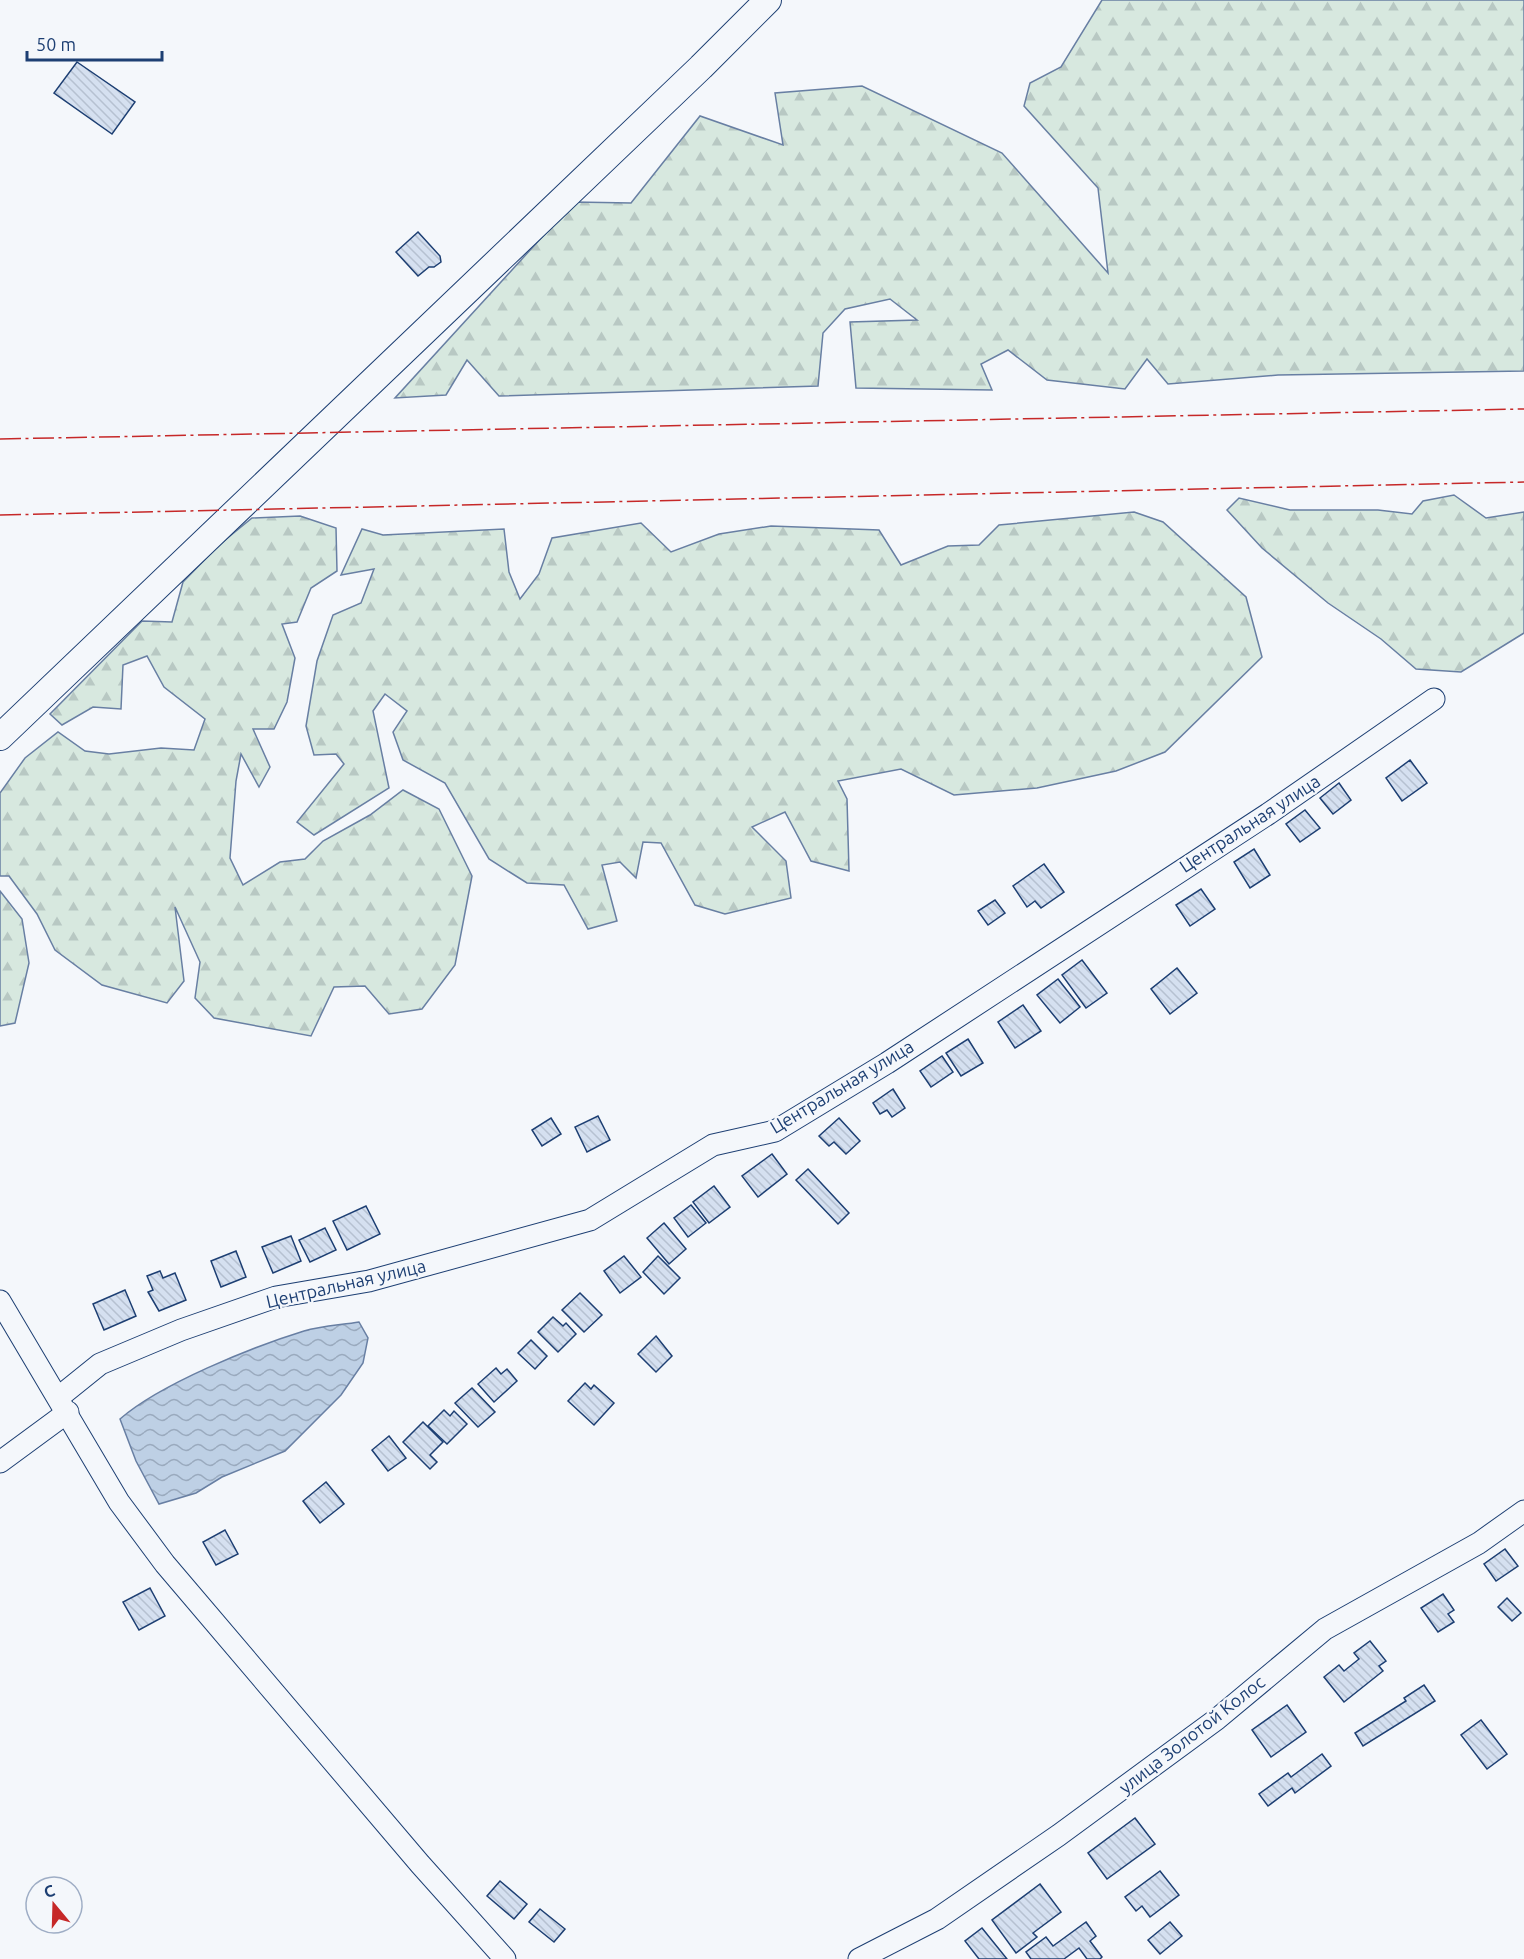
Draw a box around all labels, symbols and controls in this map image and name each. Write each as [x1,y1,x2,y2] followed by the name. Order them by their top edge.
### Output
[27,24,162,62] scale bar
[36,34,76,54] text: 50 m
[1175,770,1324,876] street label: Центральная улица
[766,1035,917,1137] street label: Центральная улица
[264,1255,428,1311] street label: Центральная улица
[1115,1671,1268,1797] street label: улица Золотой Колос
[24,1875,84,1935] north arrow
[41,1881,57,1901] text: С

